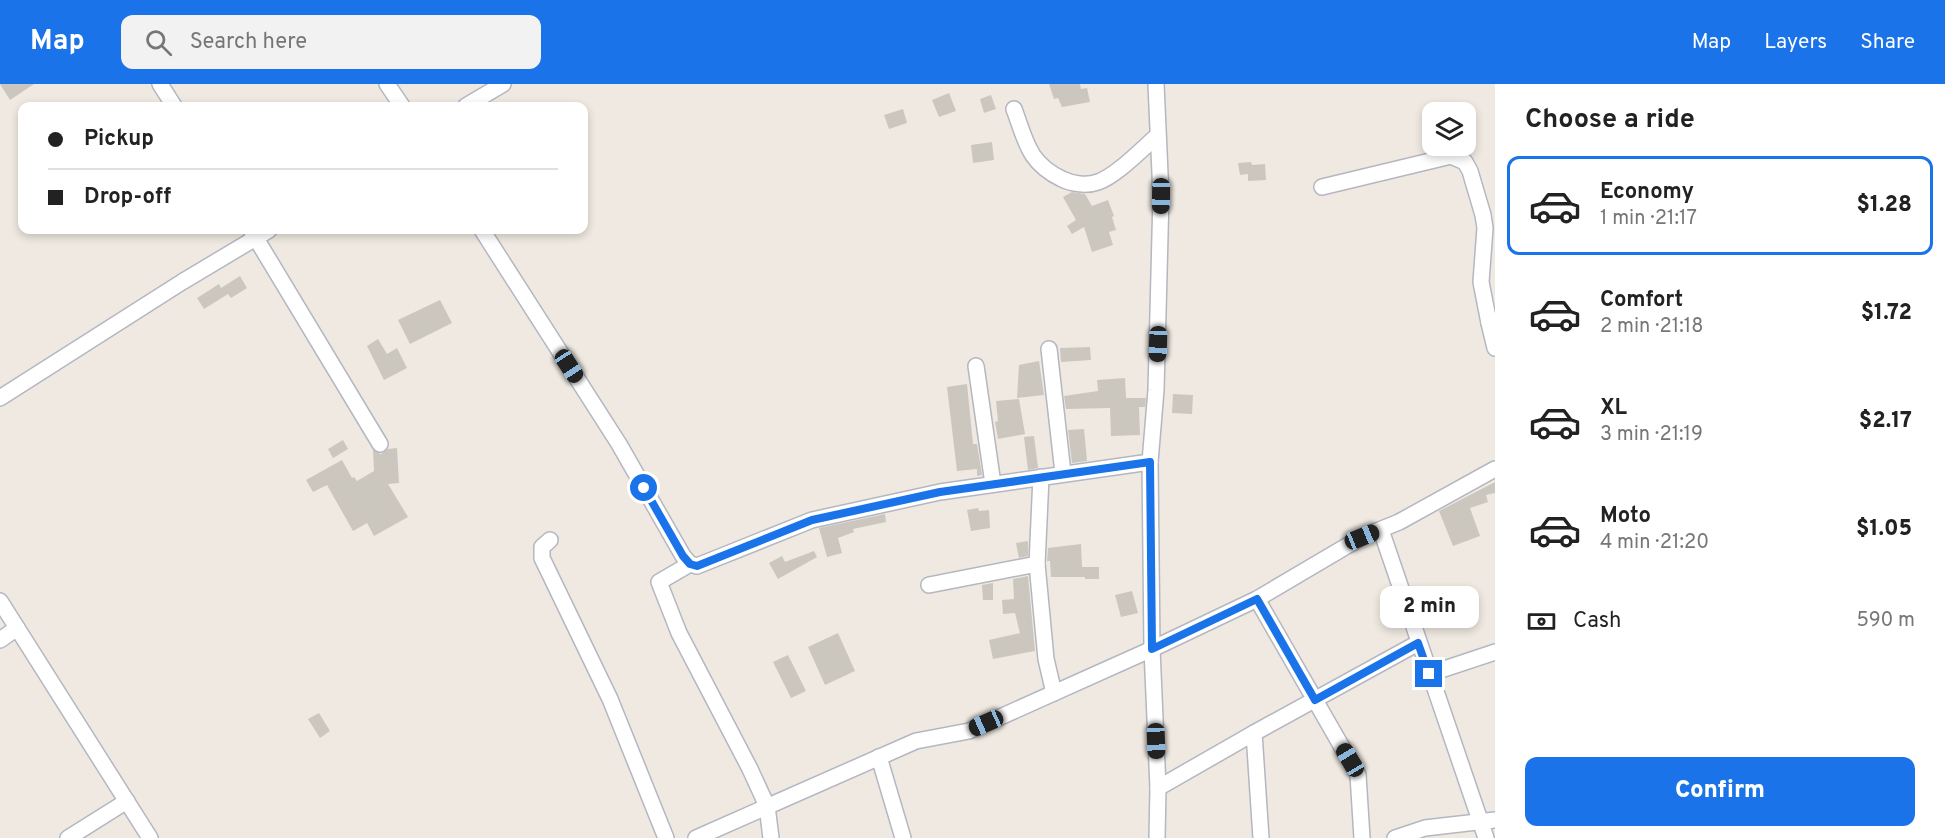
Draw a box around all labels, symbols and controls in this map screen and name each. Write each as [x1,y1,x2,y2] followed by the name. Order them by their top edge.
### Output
[121,15,541,69] search box
[30,24,85,60] text: Map
[142,26,175,59] icon: search
[190,29,307,56] text: Search here
[1692,29,1731,56] text: Map
[1764,29,1827,56] text: Layers
[1860,29,1915,56] text: Share
[1422,102,1476,156] map controls
[1422,102,1476,156] button: layers
[1525,103,1695,137] text: Choose a ride
[84,126,154,153] text: Pickup
[1152,178,1170,214] car
[1528,179,1582,233] icon: car
[1600,179,1694,206] text: Economy
[84,184,171,211] text: Drop-off
[1857,192,1912,219] text: $1.28
[1600,206,1697,232] text: 1 min · 21:17
[1528,287,1582,341] icon: car
[1600,287,1683,314] text: Comfort
[1861,300,1912,327] text: $1.72
[1600,314,1704,340] text: 2 min · 21:18
[1148,326,1168,362] car
[552,346,586,386] car
[1528,395,1582,449] icon: car
[1600,395,1627,422] text: XL
[1859,408,1912,435] text: $2.17
[1600,422,1703,448] text: 3 min · 21:19
[630,474,657,501] route start
[1528,503,1582,557] icon: car
[1600,503,1651,530] text: Moto
[1856,516,1912,543] text: $1.05
[1342,522,1382,552] car
[1600,530,1709,556] text: 4 min · 21:20
[1380,587,1478,629] callout: 2 min
[1403,594,1456,620] text: 2 min
[1525,605,1558,638] icon: cash
[1573,608,1622,635] text: Cash
[1857,608,1915,634] text: 590 m
[1415,660,1442,687] route end
[966,707,1006,739] car
[1146,723,1166,759] car
[1333,740,1367,780] car
[1525,757,1915,826] button: Confirm

